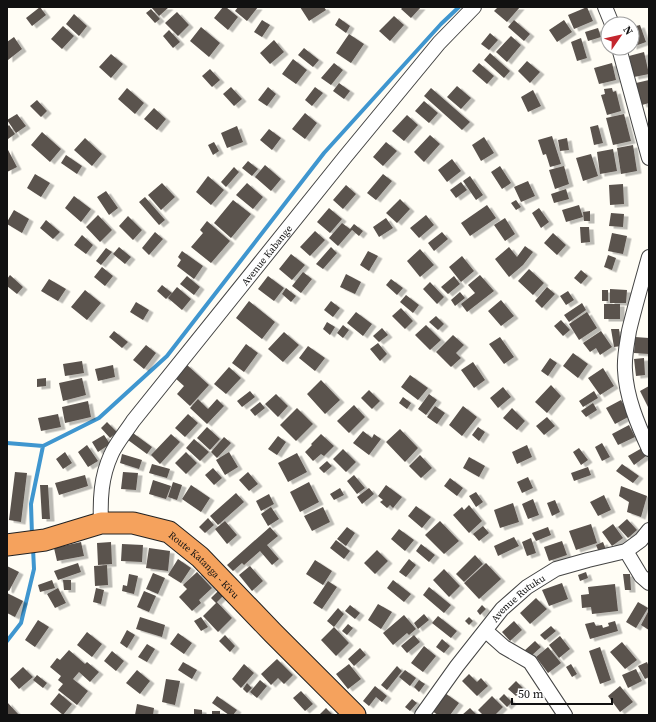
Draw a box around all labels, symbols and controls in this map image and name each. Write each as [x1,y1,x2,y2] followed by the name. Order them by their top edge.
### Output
[600,16,640,56] north arrow
[619,23,636,38] text: N
[238,222,295,288] street label: Avenue Kabange
[166,528,243,601] street label: Route Katanga - Kivu
[488,571,547,625] street label: Avenue Rutuku
[512,680,612,706] scale bar
[518,686,544,702] text: 50 m

